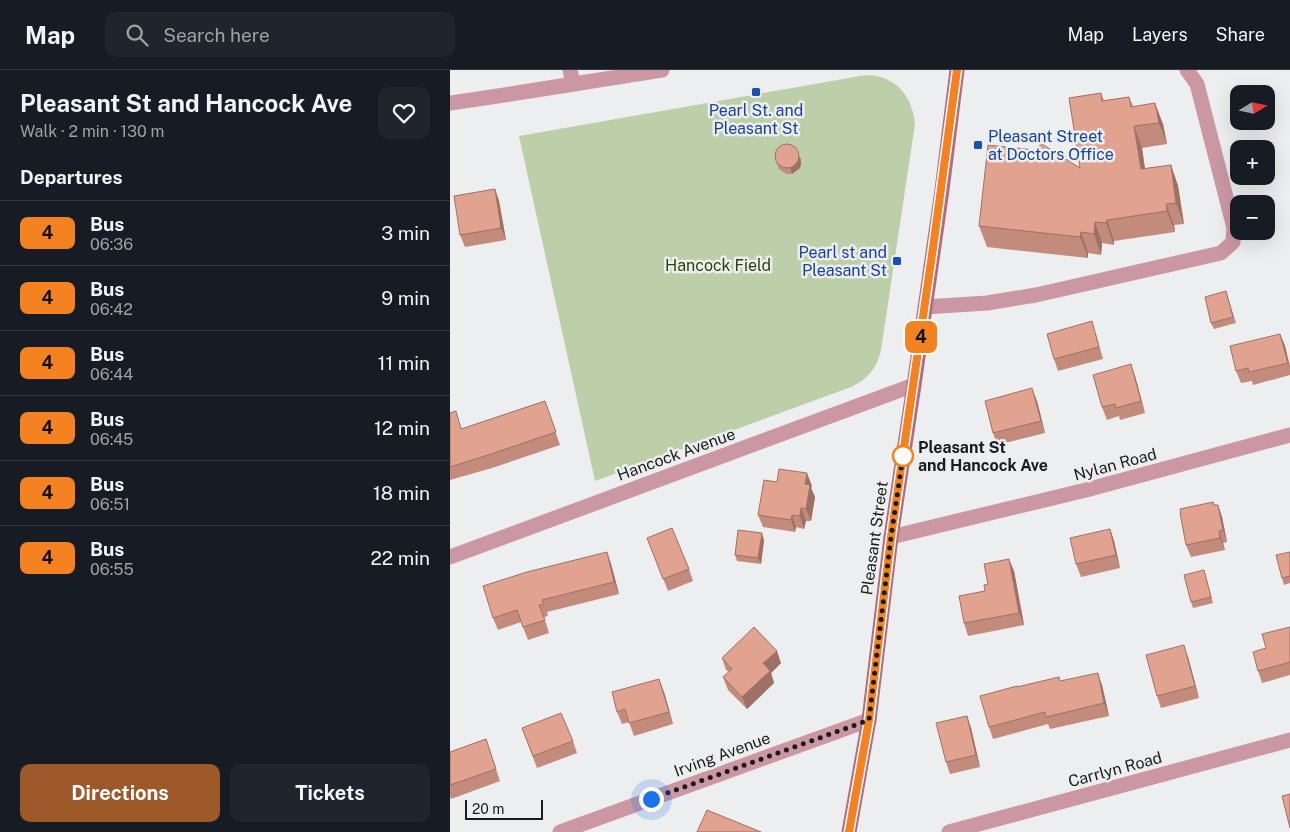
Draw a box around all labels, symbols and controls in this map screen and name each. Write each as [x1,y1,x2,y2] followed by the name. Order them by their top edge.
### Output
[105,12,455,57] search box
[25,21,75,49] text: Map
[123,21,151,49] icon: search
[163,24,270,46] text: Search here
[1068,24,1104,45] text: Map
[1132,24,1188,45] text: Layers
[1216,24,1265,45] text: Share
[1230,85,1275,130] north arrow
[1230,85,1275,240] map controls
[750,86,762,98] marker: Pearl St. and Pleasant St
[378,87,430,139] button: heart
[20,89,352,117] text: Pleasant St and Hancock Ave
[709,101,803,138] place label: Pearl St. and Pleasant St
[20,122,164,141] text: Walk · 2 min · 130 m
[988,127,1114,164] place label: Pleasant Street at Doctors Office
[972,139,984,151] marker: Pleasant Street at Doctors Office
[1230,140,1275,185] button: +
[20,166,123,188] text: Departures
[1230,195,1275,240] button: −
[90,213,124,235] text: Bus
[42,222,53,243] text: 4
[381,222,430,244] text: 3 min
[90,235,133,254] text: 06:36
[799,243,887,280] place label: Pearl st and Pleasant St
[891,255,903,267] marker: Pearl st and Pleasant St
[665,256,771,275] park label: Hancock Field
[90,278,124,300] text: Bus
[42,287,53,308] text: 4
[381,287,430,309] text: 9 min
[90,300,133,319] text: 06:42
[905,321,937,353] line badge: 4
[915,326,927,347] text: 4
[90,343,124,365] text: Bus
[42,352,53,373] text: 4
[378,352,430,374] text: 11 min
[90,365,133,384] text: 06:44
[90,408,124,430] text: Bus
[42,417,53,438] text: 4
[374,417,430,439] text: 12 min
[614,424,738,485] street label: Hancock Avenue
[90,430,133,449] text: 06:45
[918,438,1048,475] place label: Pleasant St and Hancock Ave
[1071,444,1159,485] street label: Nylan Road
[892,445,914,467] marker: Pleasant St and Hancock Ave
[90,473,124,495] text: Bus
[857,480,892,596] street label: Pleasant Street
[42,482,53,503] text: 4
[373,482,430,504] text: 18 min
[90,495,130,514] text: 06:51
[90,538,124,560] text: Bus
[42,547,53,568] text: 4
[371,547,430,569] text: 22 min
[90,560,134,579] text: 06:55
[671,728,773,781] street label: Irving Avenue
[1066,748,1164,791] street label: Carrlyn Road
[20,764,220,822] button: Directions
[230,764,430,822] button: Tickets
[639,787,664,812] your location
[465,797,542,820] scale bar
[472,801,504,817] text: 20 m

